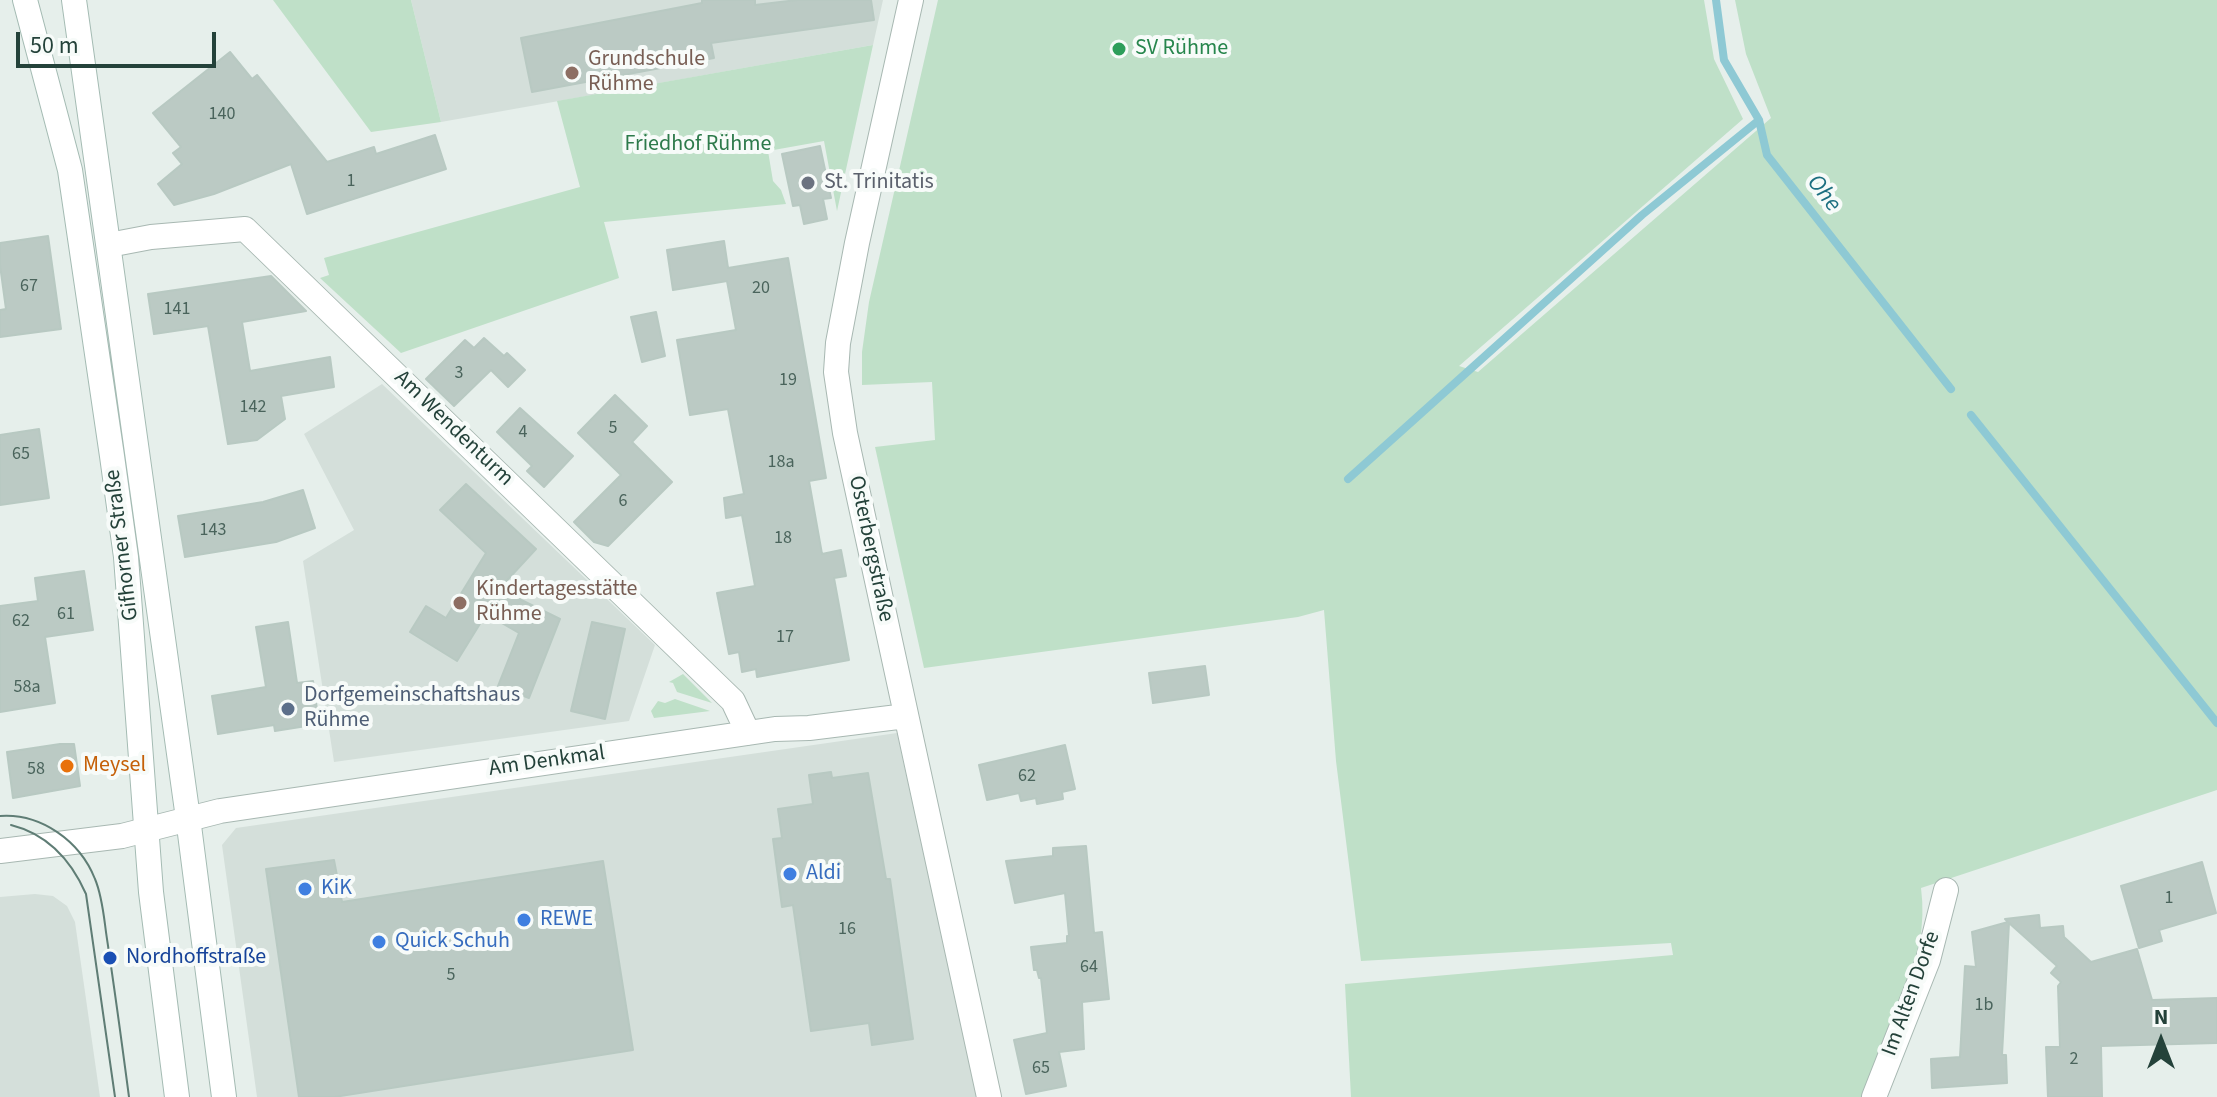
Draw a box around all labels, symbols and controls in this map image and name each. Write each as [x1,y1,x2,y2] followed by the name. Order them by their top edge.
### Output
[20,16,220,66] scale bar
[30,28,79,63] text: 50 m
[1135,36,1228,62] place label: SV Rühme
[1110,40,1128,58] marker: SV Rühme
[588,47,705,98] place label: Grundschule Rühme
[563,64,581,82] marker: Grundschule Rühme
[209,104,235,126] house number: 140
[625,132,771,158] park label: Friedhof Rühme
[824,170,934,196] place label: St. Trinitatis
[1800,170,1846,218] water label: Ohe
[347,171,355,193] house number: 1
[799,174,817,192] marker: St. Trinitatis
[20,276,38,298] house number: 67
[752,278,770,300] house number: 20
[164,299,190,321] house number: 141
[455,363,463,385] house number: 3
[388,366,518,492] street label: Am Wendenturm
[779,370,797,392] house number: 19
[240,397,266,419] house number: 142
[609,418,617,440] house number: 5
[519,422,527,444] house number: 4
[12,444,30,466] house number: 65
[768,452,794,474] house number: 18a
[101,468,145,622] street label: Gifhorner Straße
[842,474,898,624] street label: Osterbergstraße
[619,491,627,513] house number: 6
[200,520,226,542] house number: 143
[774,528,792,550] house number: 18
[476,577,637,628] place label: Kindertagesstätte Rühme
[451,594,469,612] marker: Kindertagesstätte Rühme
[57,604,75,626] house number: 61
[12,611,30,633] house number: 62
[776,627,794,649] house number: 17
[14,677,40,699] house number: 58a
[304,683,520,734] place label: Dorfgemeinschaftshaus Rühme
[279,700,297,718] marker: Dorfgemeinschaftshaus Rühme
[487,741,607,783] street label: Am Denkmal
[83,753,146,779] place label: Meysel
[58,757,76,775] marker: Meysel
[27,759,45,781] house number: 58
[1018,766,1036,788] house number: 62
[806,861,841,887] place label: Aldi
[781,865,799,883] marker: Aldi
[321,876,352,902] place label: KiK
[296,880,314,898] marker: KiK
[2165,888,2173,910] house number: 1
[540,907,593,933] place label: REWE
[515,911,533,929] marker: REWE
[838,919,856,941] house number: 16
[1877,928,1947,1060] street label: Im Alten Dorfe
[395,929,510,955] place label: Quick Schuh
[370,933,388,951] marker: Quick Schuh
[126,945,266,971] place label: Nordhoffstraße
[101,949,119,967] marker: Nordhoffstraße
[1080,957,1098,979] house number: 64
[447,965,455,987] house number: 5
[1975,995,1993,1017] house number: 1b
[2121,1001,2201,1081] north arrow
[2154,1001,2168,1033] text: N
[2070,1049,2078,1071] house number: 2
[1032,1058,1050,1080] house number: 65

